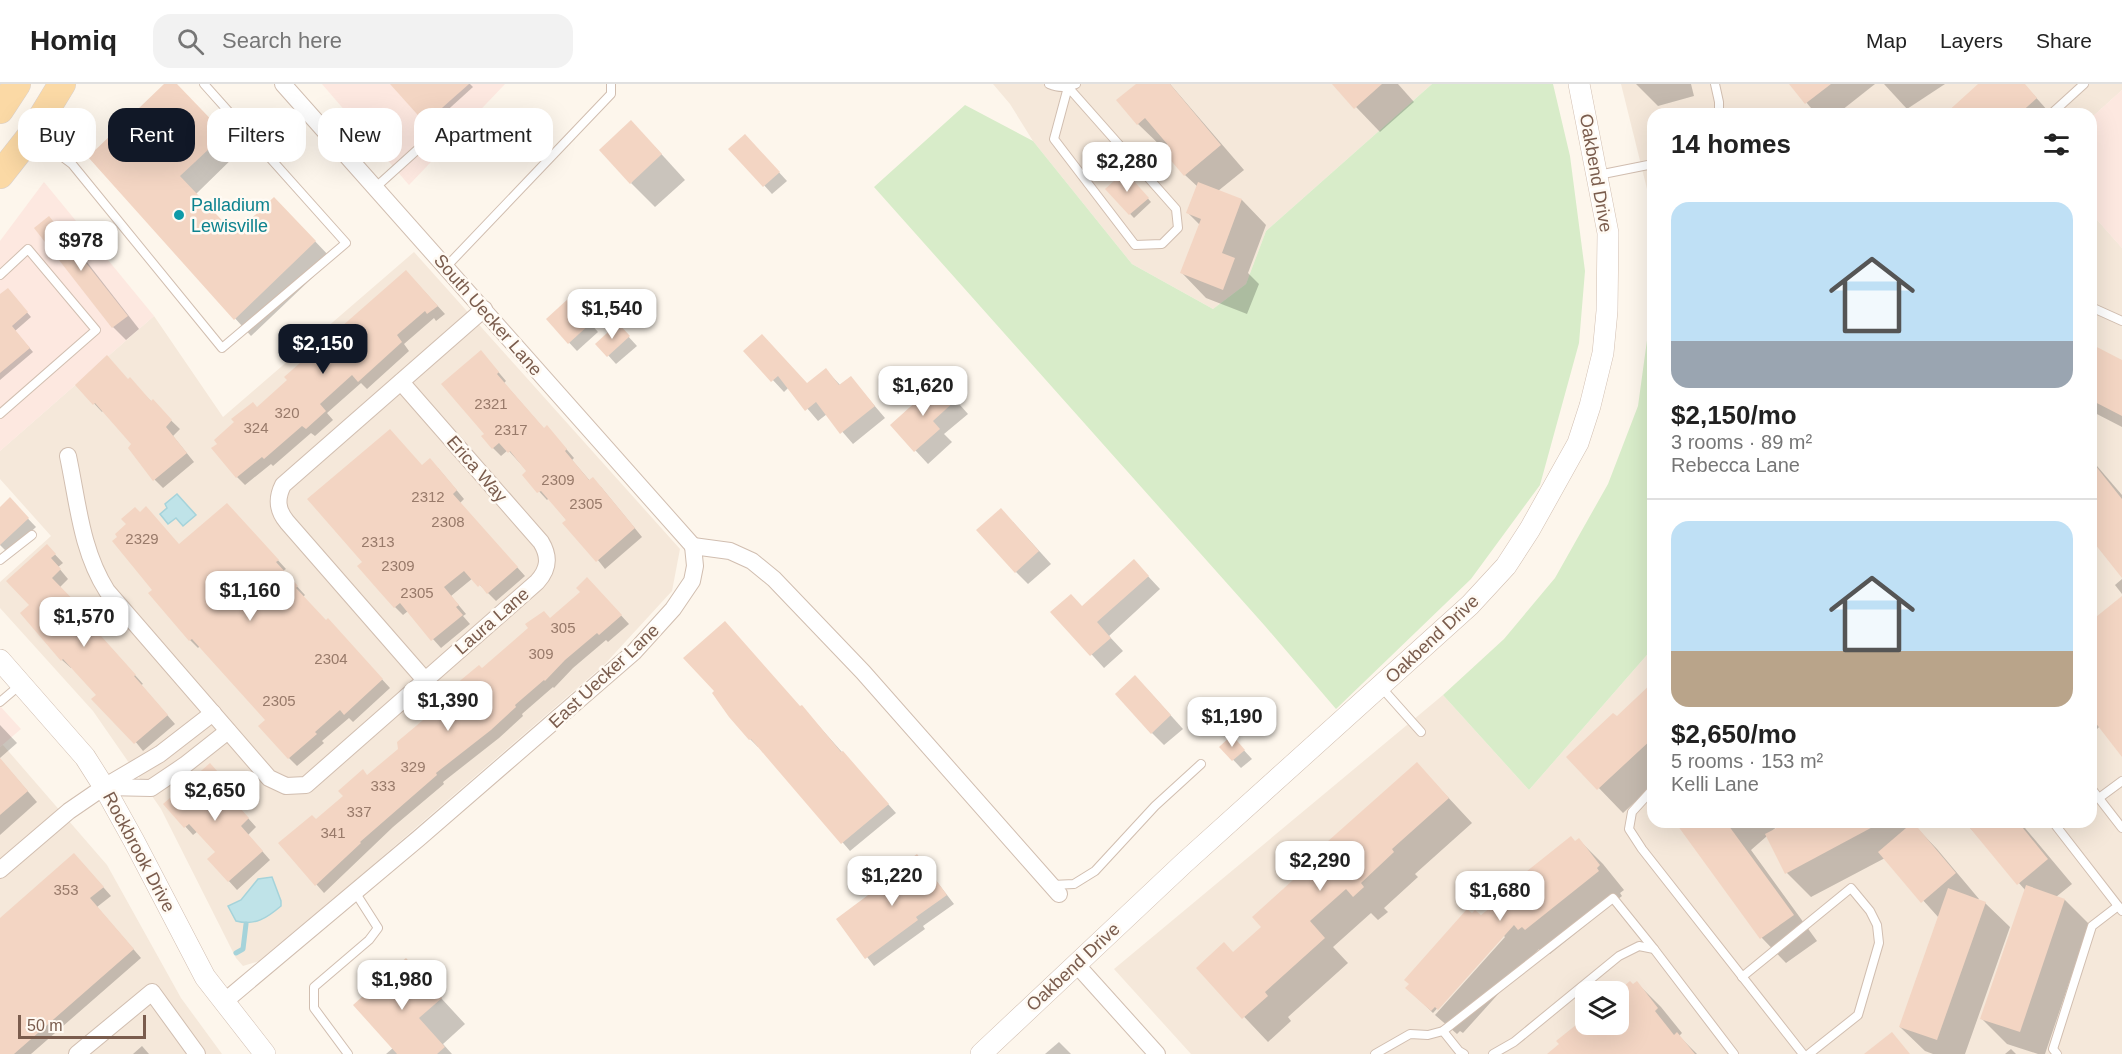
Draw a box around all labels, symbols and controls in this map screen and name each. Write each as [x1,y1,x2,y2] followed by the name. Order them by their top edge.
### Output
[153,14,573,68] search box
[30,25,117,56] text: Homiq
[174,25,207,58] icon: search
[222,28,342,53] text: Search here
[1866,29,1907,52] text: Map
[1940,29,2003,52] text: Layers
[2036,29,2092,52] text: Share
[18,108,96,162] chip: Buy
[108,108,195,162] chip: Rent
[207,108,306,162] chip: Filters
[318,108,402,162] chip: New
[414,108,553,162] chip: Apartment
[1576,112,1616,234] street label: Oakbend Drive
[2040,128,2073,161] icon: filters
[1671,129,1791,159] text: 14 homes
[1078,142,1176,193] pin: $2,280
[1096,150,1158,172] text: $2,280
[191,195,270,236] place label: Palladium Lewisville
[172,208,186,222] marker: Palladium Lewisville
[45,221,117,272] pin: $978
[59,229,103,251] text: $978
[1818,241,1926,349] icon: home
[430,250,546,380] street label: South Uecker Lane
[563,289,661,340] pin: $1,540
[581,297,643,319] text: $1,540
[274,324,372,375] pin: $2,150
[292,332,354,354] text: $2,150
[874,366,972,417] pin: $1,620
[892,374,954,396] text: $1,620
[474,395,508,412] house number: 2321
[1671,400,1797,430] text: $2,150/mo
[274,404,300,421] house number: 320
[243,419,269,436] house number: 324
[494,421,528,438] house number: 2317
[1671,431,1812,453] text: 3 rooms · 89 m²
[443,432,511,506] street label: Erica Way
[1671,454,1800,476] text: Rebecca Lane
[541,471,575,488] house number: 2309
[411,488,445,505] house number: 2312
[569,495,603,512] house number: 2305
[431,513,465,530] house number: 2308
[125,530,159,547] house number: 2329
[361,533,395,550] house number: 2313
[381,557,415,574] house number: 2309
[1818,560,1926,668] icon: home
[201,571,299,622] pin: $1,160
[219,579,281,601] text: $1,160
[400,584,434,601] house number: 2305
[451,584,533,658] street label: Laura Lane
[1381,591,1483,687] street label: Oakbend Drive
[35,597,133,648] pin: $1,570
[53,605,115,627] text: $1,570
[550,619,576,636] house number: 305
[545,620,663,732] street label: East Uecker Lane
[528,645,554,662] house number: 309
[314,650,348,667] house number: 2304
[399,681,497,732] pin: $1,390
[417,689,479,711] text: $1,390
[262,692,296,709] house number: 2305
[1183,697,1281,748] pin: $1,190
[1201,705,1263,727] text: $1,190
[1671,719,1797,749] text: $2,650/mo
[1671,750,1823,772] text: 5 rooms · 153 m²
[400,758,426,775] house number: 329
[166,771,264,822] pin: $2,650
[1671,773,1759,795] text: Kelli Lane
[370,777,396,794] house number: 333
[184,779,246,801] text: $2,650
[99,789,179,915] street label: Rockbrook Drive
[346,803,372,820] house number: 337
[320,824,346,841] house number: 341
[1271,841,1369,892] pin: $2,290
[1289,849,1351,871] text: $2,290
[843,856,941,907] pin: $1,220
[861,864,923,886] text: $1,220
[1451,871,1549,922] pin: $1,680
[1469,879,1531,901] text: $1,680
[53,881,79,898] house number: 353
[1022,919,1124,1015] street label: Oakbend Drive
[353,960,451,1011] pin: $1,980
[371,968,433,990] text: $1,980
[1575,981,1629,1035] map controls
[1575,981,1629,1035] button: layers
[18,1012,146,1040] scale bar
[27,1017,63,1034] text: 50 m

